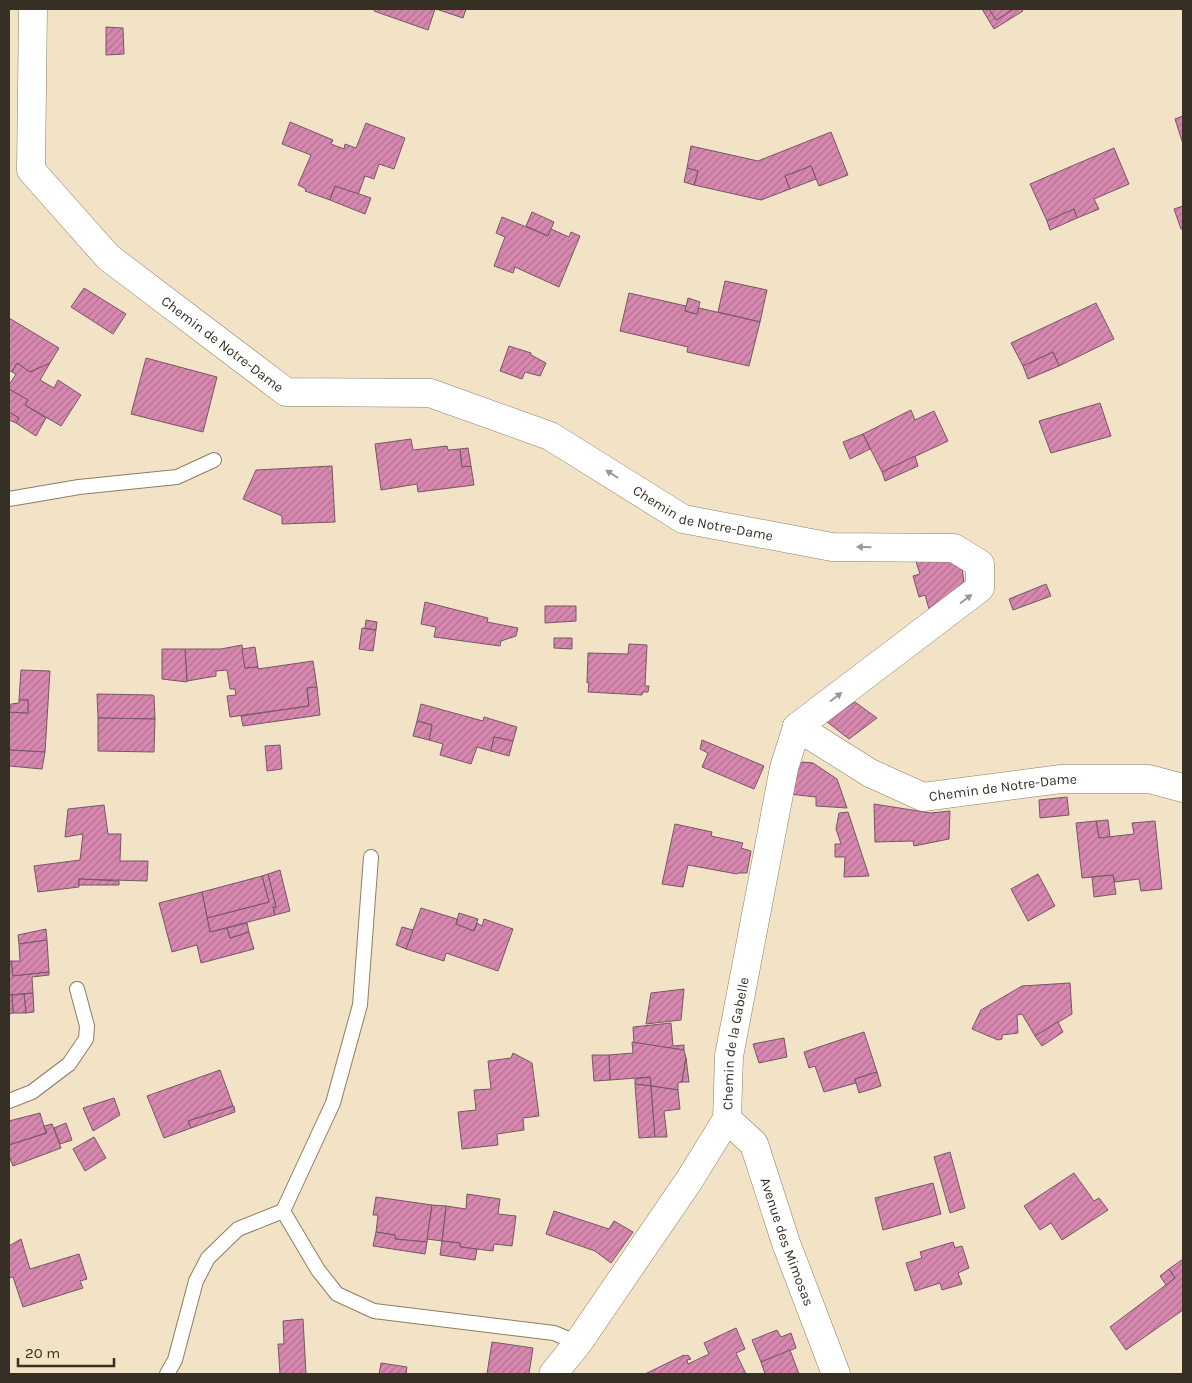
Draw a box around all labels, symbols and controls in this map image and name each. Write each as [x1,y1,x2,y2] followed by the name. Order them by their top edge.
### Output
[158,292,287,396] street label: Chemin de Notre-Dame
[606,470,619,479] one-way arrow
[630,481,775,544] street label: Chemin de Notre-Dame
[856,543,872,551] one-way arrow
[959,594,973,604] one-way arrow
[829,692,843,702] one-way arrow
[928,771,1077,805] street label: Chemin de Notre-Dame
[719,976,752,1110] street label: Chemin de la Gabelle
[757,1175,818,1308] street label: Avenue des Mimosas
[18,1336,114,1368] scale bar
[25,1344,60,1362] text: 20 m

